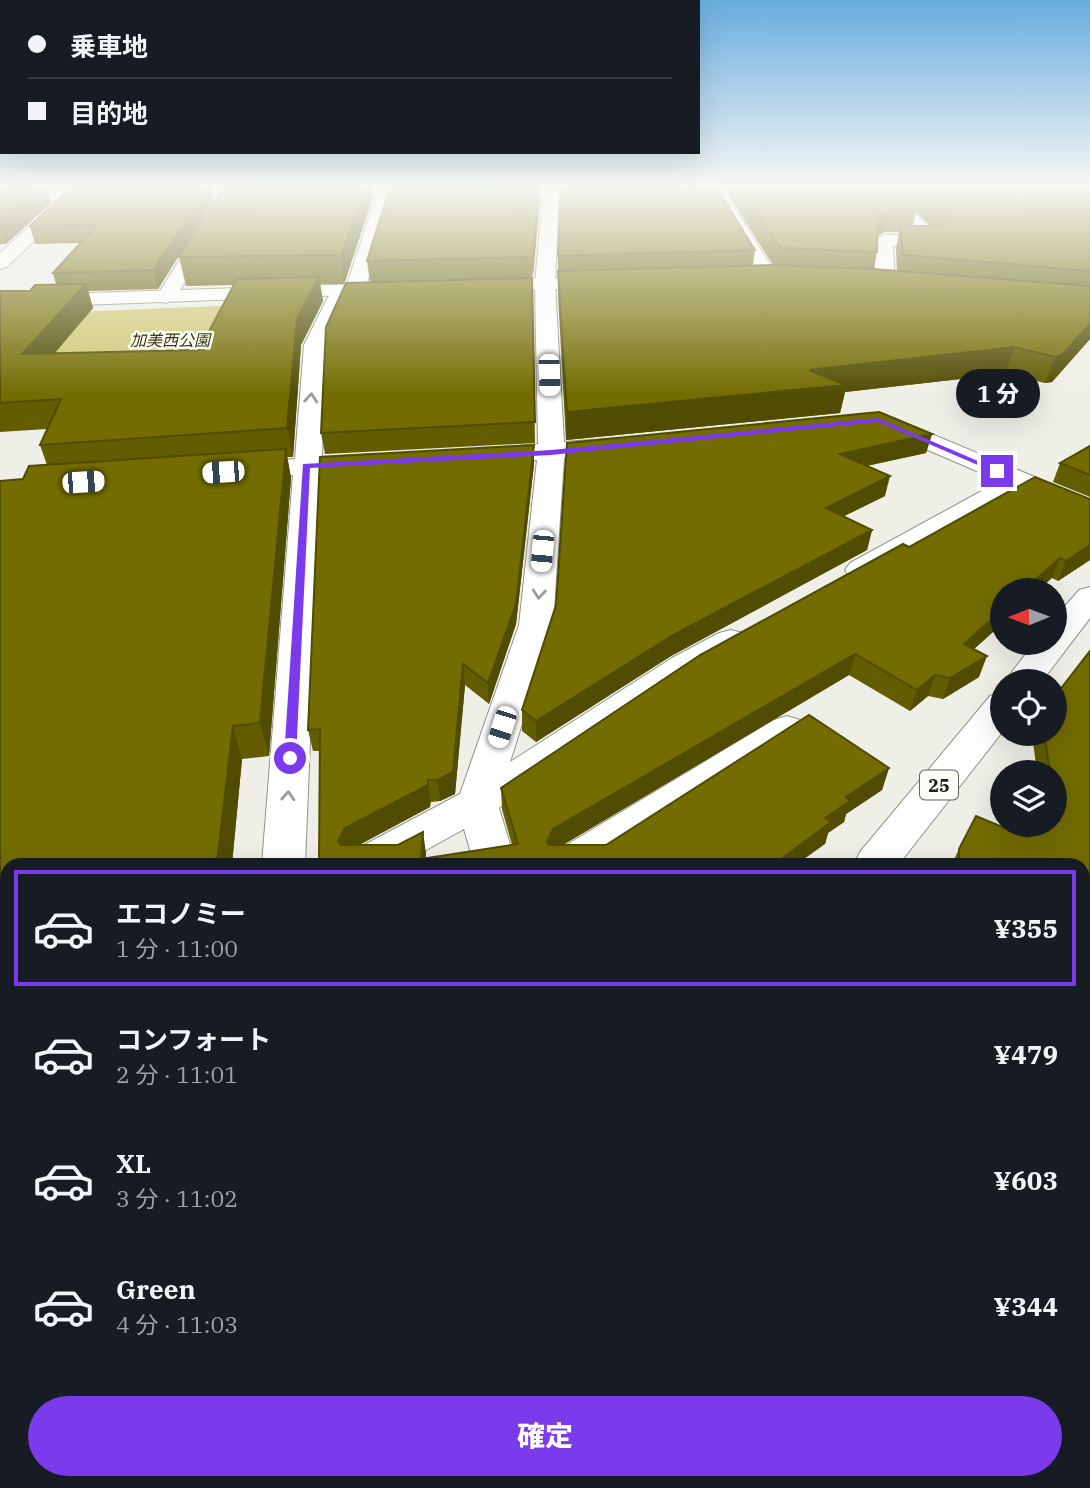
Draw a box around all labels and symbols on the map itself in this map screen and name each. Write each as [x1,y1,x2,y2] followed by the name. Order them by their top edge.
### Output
[130,330,212,350] park label: 加美西公園
[538,354,561,396] car
[955,370,1039,419] callout: 1 分
[303,392,318,403] one-way arrow
[981,455,1013,487] route end
[202,460,245,484] car
[62,470,105,494] car
[530,529,555,573] car
[990,578,1068,654] north arrow
[531,588,546,599] one-way arrow
[486,704,519,750] car
[274,742,306,774] route start
[920,770,958,800] road number: 25
[280,791,295,802] one-way arrow

